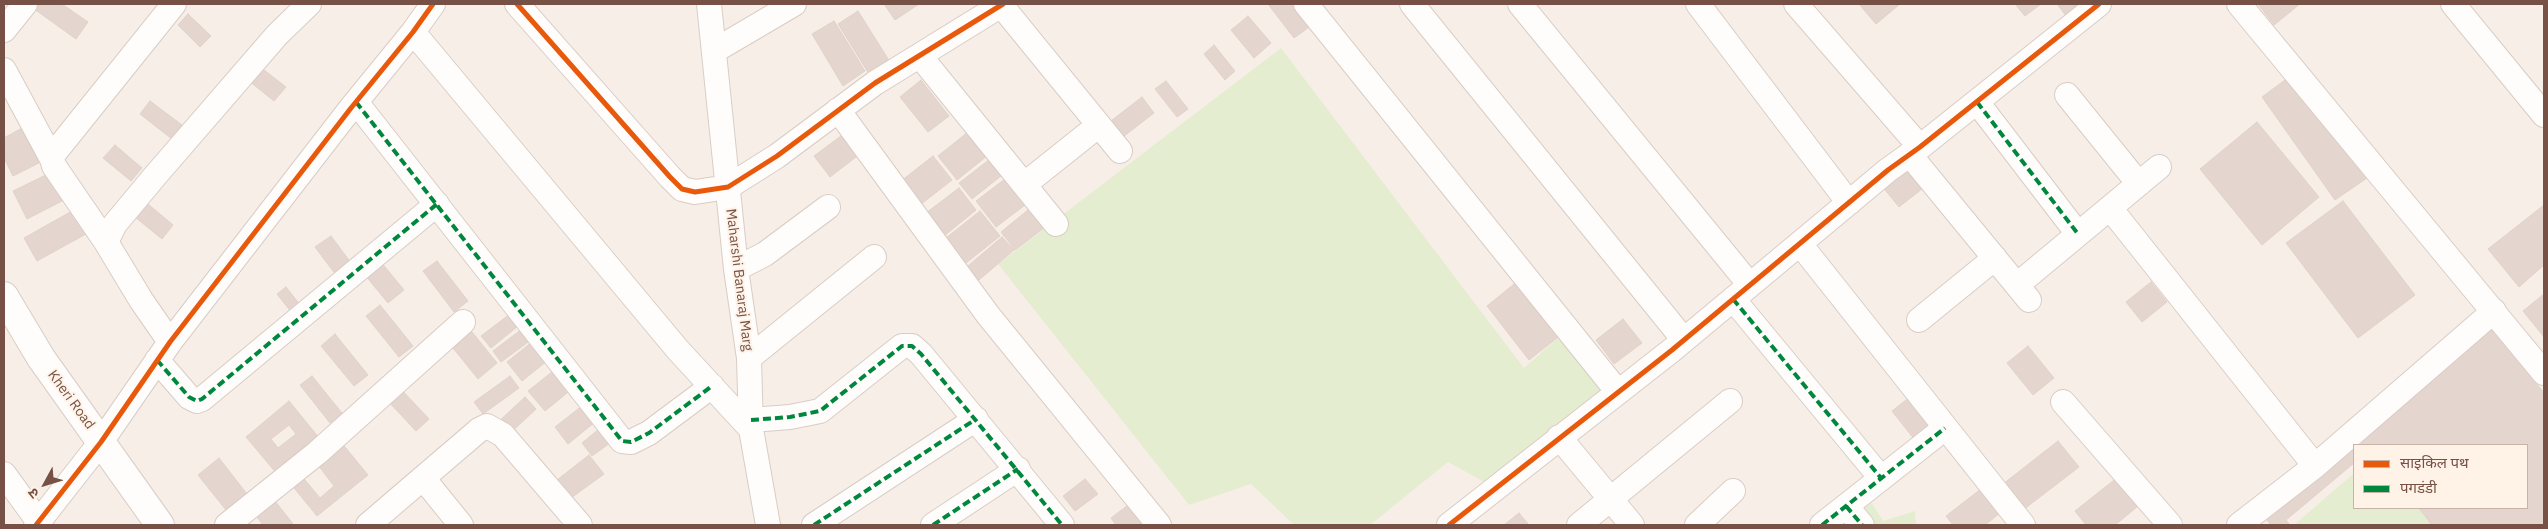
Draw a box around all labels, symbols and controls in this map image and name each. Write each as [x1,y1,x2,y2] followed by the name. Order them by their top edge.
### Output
[722,208,756,352] street label: Maharshi Banaraj Marg
[44,367,98,433] street label: Kheri Road
[2353,444,2528,509] legend
[2400,453,2469,472] text: साइकिल पथ
[20,459,70,509] north arrow
[2400,478,2437,497] text: पगडंडी
[24,485,43,502] text: उ

